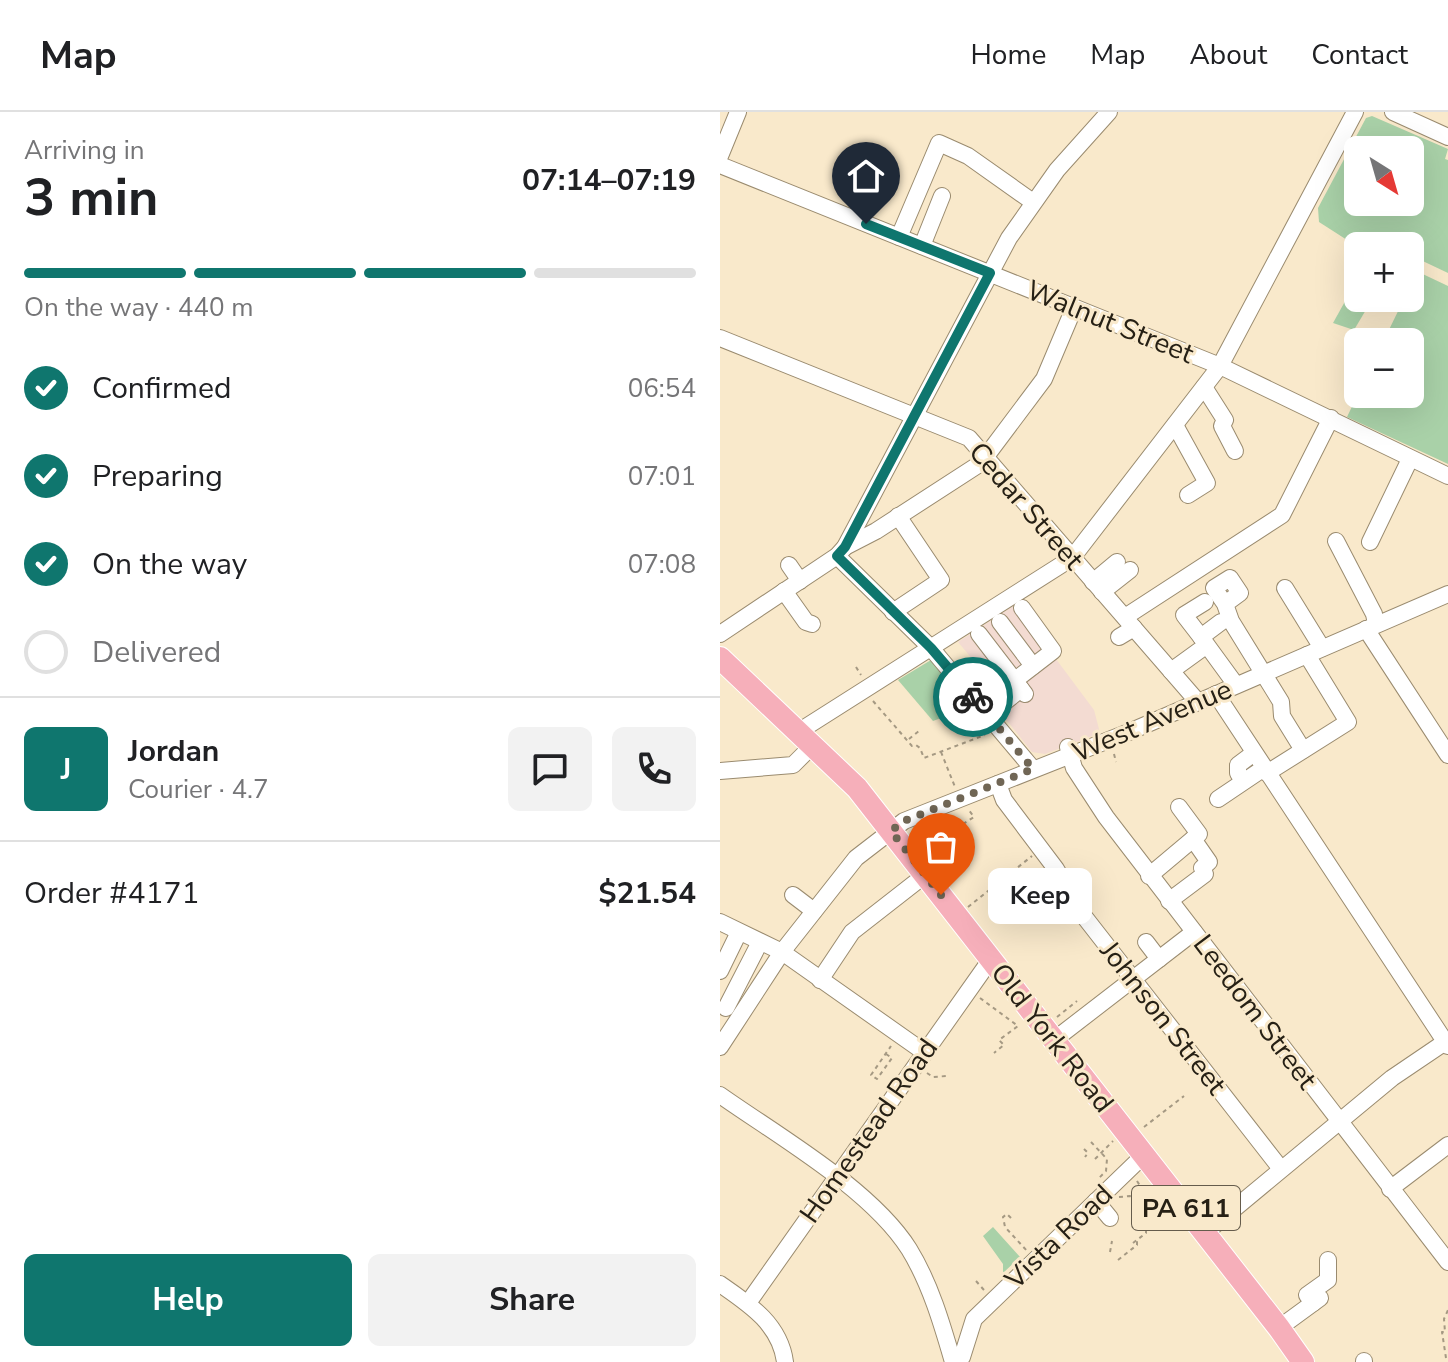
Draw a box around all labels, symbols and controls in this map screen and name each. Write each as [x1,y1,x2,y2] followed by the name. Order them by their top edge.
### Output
[40,30,117,81] text: Map
[971,36,1046,74] text: Home
[1090,36,1145,74] text: Map
[1189,36,1267,74] text: About
[1311,36,1408,74] text: Contact
[24,133,145,168] text: Arriving in
[1344,136,1424,216] north arrow
[1344,136,1424,408] map controls
[832,142,900,224] pin
[844,154,888,198] icon: home
[522,160,696,201] text: 07:14–07:19
[24,162,159,233] text: 3 min
[1344,232,1424,312] button: +
[1021,271,1200,373] street label: Walnut Street
[24,290,253,325] text: On the way · 440 m
[1344,328,1424,408] button: −
[24,366,68,410] icon: check
[92,368,232,409] text: Confirmed
[628,371,696,406] text: 06:54
[960,434,1092,578] street label: Cedar Street
[24,454,68,498] icon: check
[92,456,223,497] text: Preparing
[628,459,696,494] text: 07:01
[24,542,68,586] icon: check
[92,544,247,585] text: On the way
[628,547,696,582] text: 07:08
[92,632,221,673] text: Delivered
[933,657,1013,737] courier
[1066,670,1238,772] street label: West Avenue
[951,675,995,719] icon: bike
[508,727,592,811] button: chat
[612,727,696,811] button: phone
[128,731,219,772] text: Jordan
[61,749,71,790] text: J
[128,772,269,807] text: Courier · 4.7
[907,813,975,895] pin
[919,825,963,869] icon: bag
[989,867,1093,923] callout: Keep
[24,873,199,914] text: Order #4171
[599,873,696,914] text: $21.54
[1010,878,1070,913] text: Keep
[1184,927,1326,1097] street label: Leedom Street
[1090,933,1235,1103] street label: Johnson Street
[982,956,1122,1120] street label: Old York Road
[791,1031,947,1231] street label: Homestead Road
[996,1176,1121,1299] street label: Vista Road
[1132,1186,1240,1230] road number: PA 611
[24,1254,352,1346] button: Help
[368,1254,696,1346] button: Share

